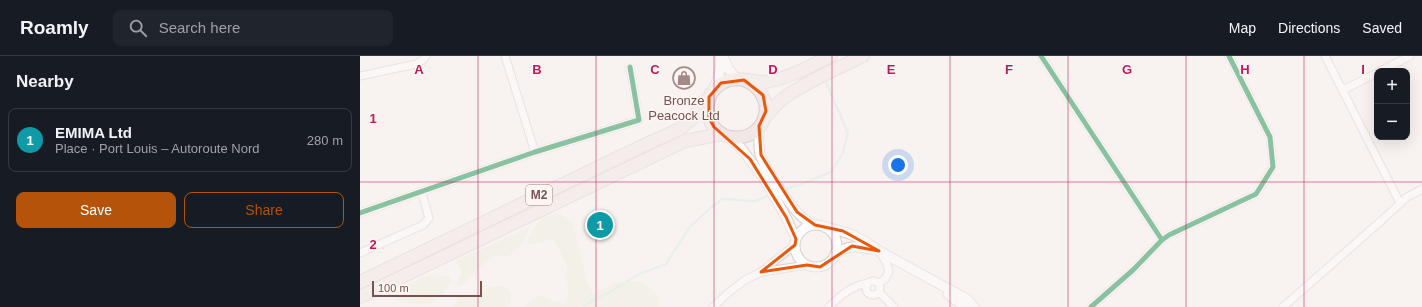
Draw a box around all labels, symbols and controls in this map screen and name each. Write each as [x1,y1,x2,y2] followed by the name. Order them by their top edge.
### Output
[113,10,393,46] search box
[20,17,89,38] text: Roamly
[127,17,149,39] icon: search
[159,19,240,36] text: Search here
[1229,20,1256,36] text: Map
[1278,20,1340,36] text: Directions
[1362,20,1402,36] text: Saved
[414,62,424,77] text: A
[532,62,542,77] text: B
[650,62,660,77] text: C
[768,62,778,77] text: D
[887,62,896,77] text: E
[1005,62,1013,77] text: F
[1122,62,1132,77] text: G
[1240,62,1250,77] text: H
[1361,62,1365,77] text: I
[671,65,697,91] shop icon: Bronze Peacock Ltd
[1374,68,1410,140] map controls
[1374,68,1410,104] button: +
[16,72,74,91] text: Nearby
[648,93,720,123] place label: Bronze Peacock Ltd
[1374,104,1410,140] button: −
[369,111,377,126] text: 1
[55,124,132,141] text: EMIMA Ltd
[26,133,34,148] text: 1
[307,133,343,148] text: 280 m
[55,141,260,156] text: Place · Port Louis – Autoroute Nord
[888,155,908,175] your location
[526,185,552,205] road number: M2
[16,192,176,228] button: Save
[184,192,344,228] button: Share
[587,210,613,240] pin: 1
[369,237,377,252] text: 2
[372,279,482,298] scale bar
[378,282,409,294] text: 100 m

